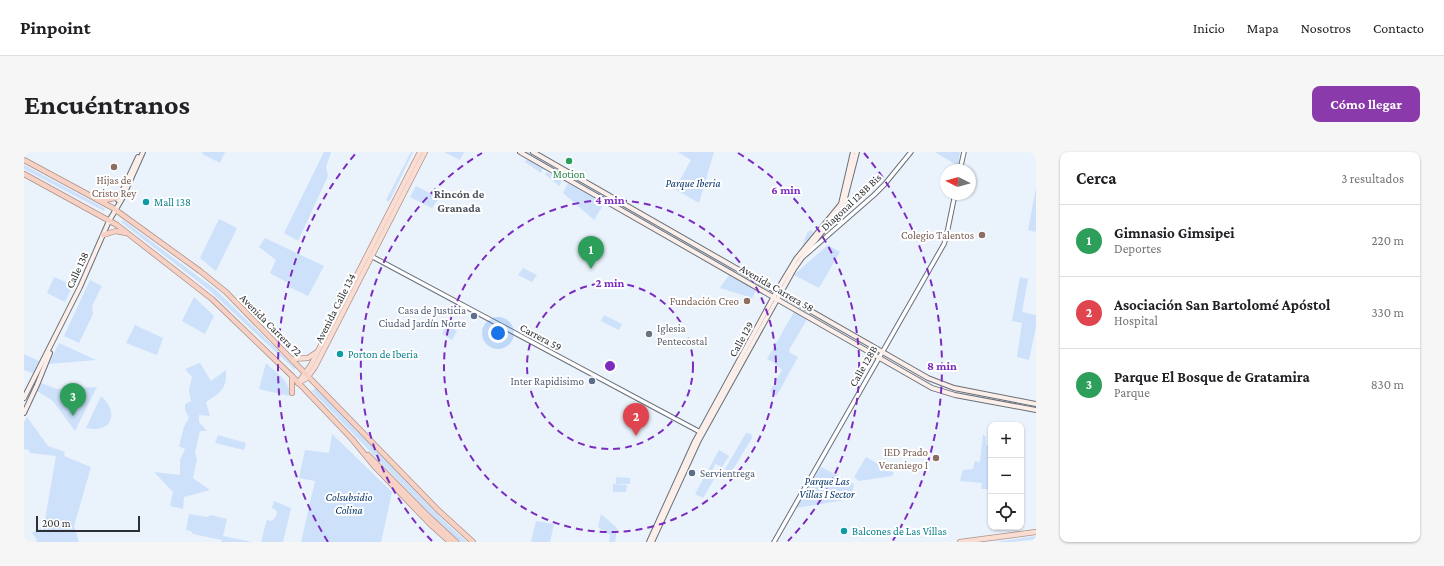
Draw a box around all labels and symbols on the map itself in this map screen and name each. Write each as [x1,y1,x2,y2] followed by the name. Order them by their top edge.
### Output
[564,156,574,166] marker: Motion
[109,162,119,172] marker: Hijas de Cristo Rey
[940,164,976,200] north arrow
[553,168,585,180] place label: Motion
[818,171,884,234] street label: Diagonal 128B Bis
[92,174,137,200] place label: Hijas de Cristo Rey
[665,177,721,190] park label: Parque Iberia
[771,183,801,197] text: 6 min
[434,187,485,215] district label: Rincón de Granada
[595,193,625,207] text: 4 min
[154,196,191,208] place label: Mall 138
[141,197,151,207] marker: Mall 138
[901,229,974,242] place label: Colegio Talentos
[977,230,987,240] marker: Colegio Talentos
[578,236,604,269] pin: 1
[63,250,91,290] street label: Calle 138
[738,262,816,314] street label: Avenida Carrera 58
[312,271,358,345] street label: Avenida Calle 134
[596,276,625,290] text: 2 min
[238,292,304,358] street label: Avenida Carrera 72
[670,295,740,307] place label: Fundación Creo
[742,296,752,306] marker: Fundación Creo
[378,304,466,330] place label: Casa de Justicia Ciudad Jardín Norte
[469,311,479,321] marker: Casa de Justicia Ciudad Jardín Norte
[726,319,756,359] street label: Calle 129
[518,321,564,353] street label: Carrera 59
[657,322,707,347] place label: Iglesia Pentecostal
[488,323,508,343] your location
[644,329,654,339] marker: Iglesia Pentecostal
[847,344,879,388] street label: Calle 128B
[348,348,418,360] place label: Porton de Iberia
[335,349,345,359] marker: Porton de Iberia
[603,359,617,373] centre of rings
[927,359,957,373] text: 8 min
[510,375,585,388] place label: Inter Rapidisimo
[587,376,597,386] marker: Inter Rapidisimo
[60,383,86,416] pin: 3
[623,403,649,436] pin: 2
[879,446,929,472] place label: IED Prado Veraniego I
[931,453,941,463] marker: IED Prado Veraniego I
[700,467,755,480] place label: Servientrega
[687,468,697,478] marker: Servientrega
[799,475,856,500] park label: Parque Las Villas I Sector
[326,491,373,516] park label: Colsubsidio Colina
[36,514,140,533] scale bar
[852,525,947,537] place label: Balcones de Las Villas
[839,526,849,536] marker: Balcones de Las Villas

